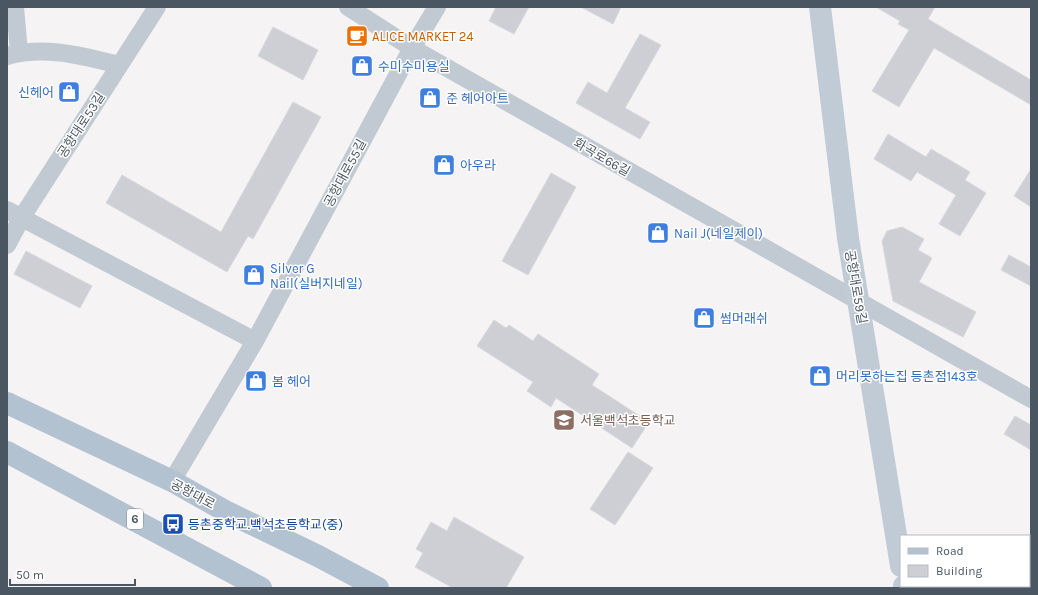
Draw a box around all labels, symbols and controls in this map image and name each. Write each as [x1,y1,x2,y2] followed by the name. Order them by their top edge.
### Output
[344,23,370,49] cafe icon: ALICE MARKET 24
[372,29,474,44] place label: ALICE MARKET 24
[349,53,375,79] shop icon: 수미수미용실
[378,59,450,74] place label: 수미수미용실
[56,79,82,105] shop icon: 신헤어
[18,85,54,100] place label: 신헤어
[417,85,443,111] shop icon: 준 헤어아트
[54,90,108,160] street label: 공항대로53길
[446,91,509,106] place label: 준 헤어아트
[571,135,633,179] street label: 화곡로66길
[321,137,369,209] street label: 공항대로55길
[431,152,457,178] shop icon: 아우라
[460,158,496,173] place label: 아우라
[645,220,671,246] shop icon: Nail J(네일제이)
[674,226,763,241] place label: Nail J(네일제이)
[842,249,870,325] street label: 공항대로59길
[270,261,363,291] place label: Silver G Nail(실버지네일)
[241,262,267,288] shop icon: Silver G Nail(실버지네일)
[691,305,717,331] shop icon: 썸머래쉬
[720,311,768,326] place label: 썸머래쉬
[807,363,833,389] shop icon: 머리못하는집 등촌점143호
[243,368,269,394] shop icon: 봄 헤어
[836,369,978,384] place label: 머리못하는집 등촌점143호
[272,374,311,389] place label: 봄 헤어
[551,407,577,433] school or university icon: 서울백석초등학교
[580,413,676,428] place label: 서울백석초등학교
[168,476,218,512] street label: 공항대로
[127,509,143,529] road number: 6
[160,511,186,537] bus stop icon: 등촌중학교.백석초등학교(중)
[188,517,343,532] place label: 등촌중학교.백석초등학교(중)
[900,535,1030,587] legend
[936,544,964,558] text: Road
[10,561,135,587] scale bar
[936,564,983,578] text: Building
[16,568,44,582] text: 50 m

